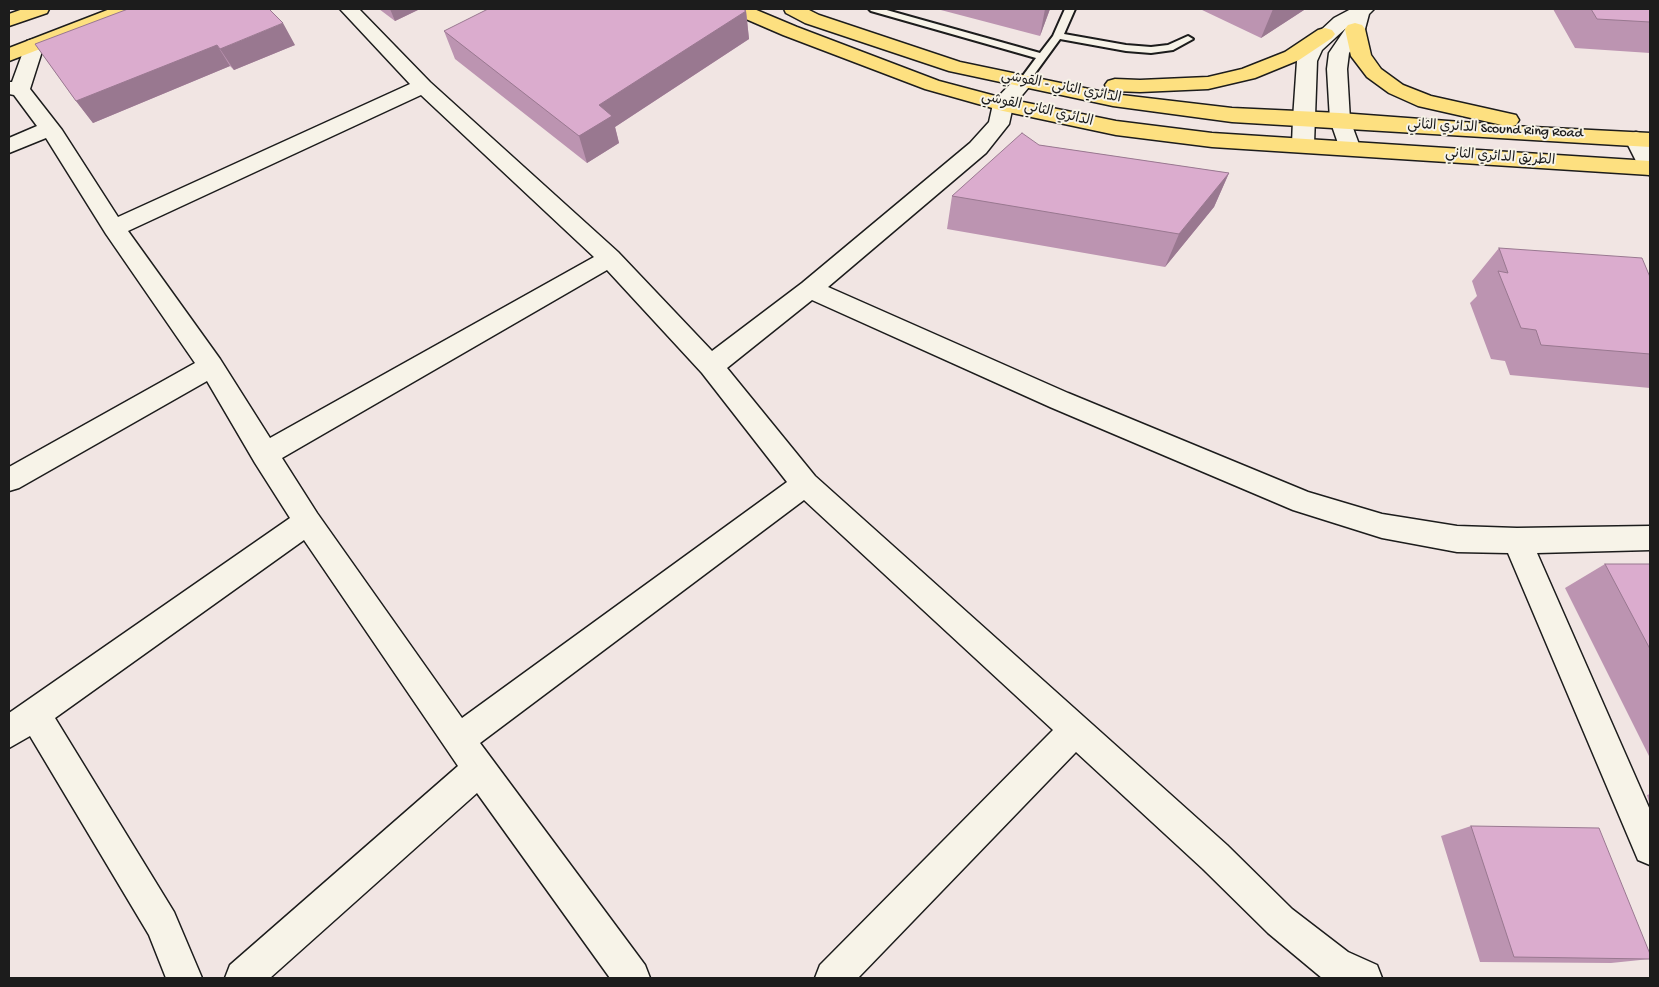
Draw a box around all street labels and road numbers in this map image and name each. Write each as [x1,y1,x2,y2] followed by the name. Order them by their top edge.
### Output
[1000,68,1122,108] street label: الدائري الثاني - القوشي
[980,89,1094,131] street label: الدائري الثاني القوشي
[1407,117,1583,143] street label: الدائري الثاني Scound Ring Road
[1444,146,1556,170] street label: الطريق الدائري الثاني

